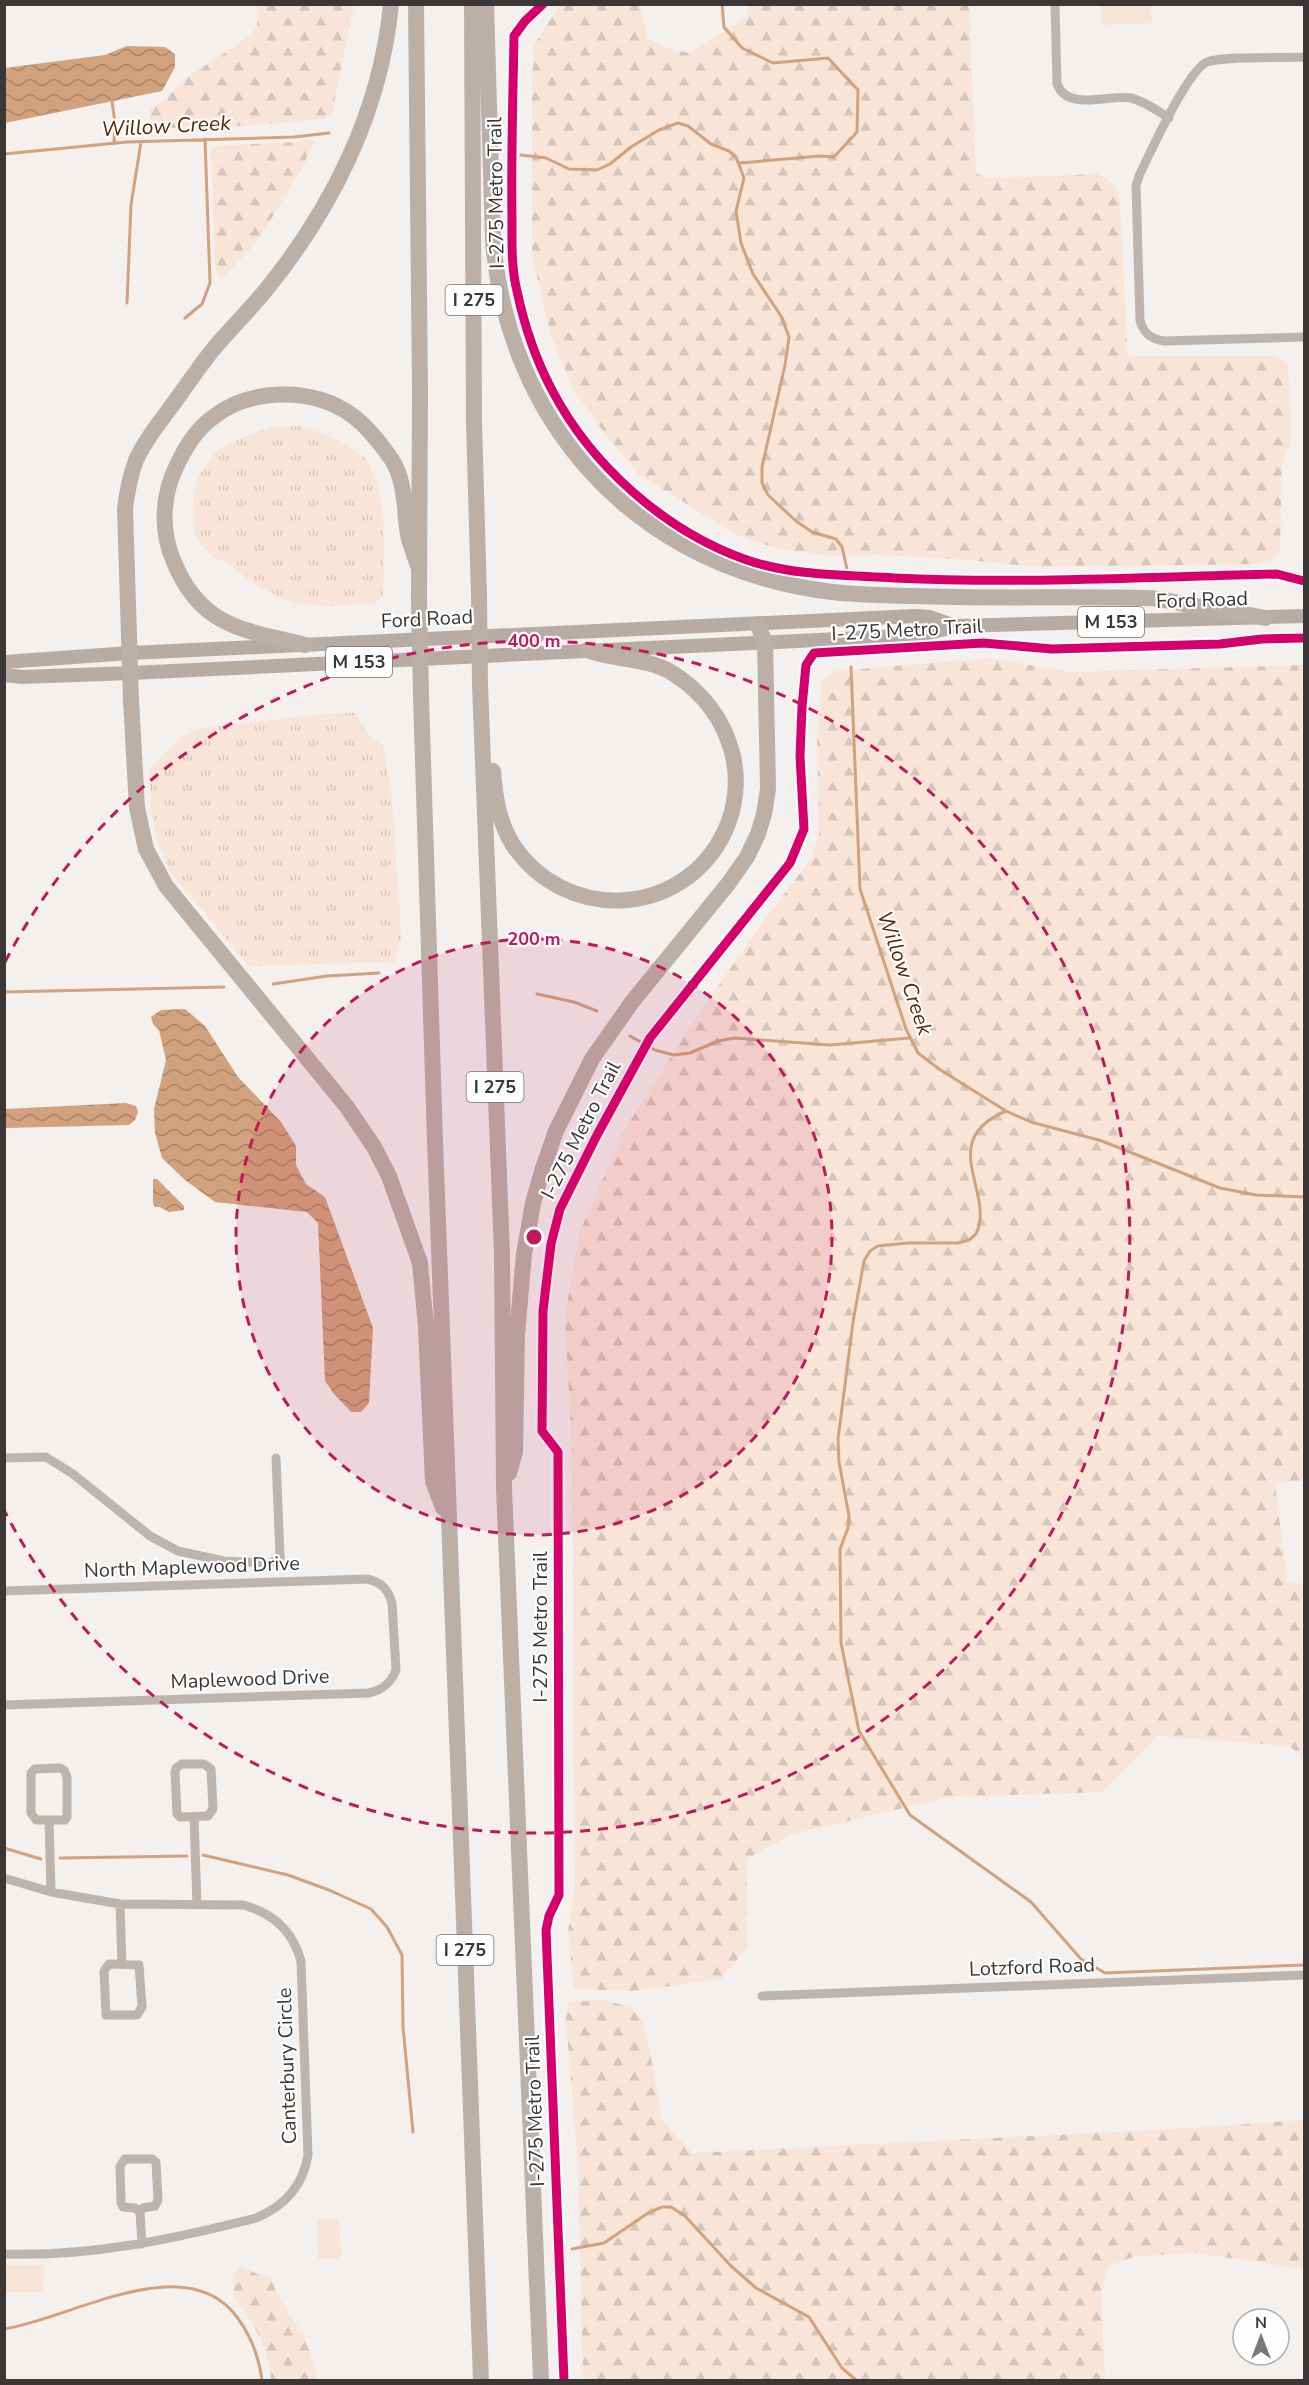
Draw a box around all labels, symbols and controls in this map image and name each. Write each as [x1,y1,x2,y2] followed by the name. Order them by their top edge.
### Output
[101,109,232,143] water label: Willow Creek
[481,117,511,269] street label: I-275 Metro Trail
[446,285,502,315] road number: I 275
[1156,585,1248,615] street label: Ford Road
[380,603,474,635] street label: Ford Road
[1078,607,1144,637] road number: M 153
[831,613,983,647] street label: I-275 Metro Trail
[507,629,561,653] text: 400 m
[326,647,392,677] road number: M 153
[871,907,939,1039] water label: Willow Creek
[507,927,561,951] text: 200 m
[535,1056,627,1204] street label: I-275 Metro Trail
[466,1072,524,1102] road number: I 275
[524,1227,544,1247] centre of rings
[84,1550,300,1584] street label: North Maplewood Drive
[527,1551,554,1703] street label: I-275 Metro Trail
[170,1663,330,1695] street label: Maplewood Drive
[436,1935,494,1965] road number: I 275
[969,1951,1095,1983] street label: Lotzford Road
[271,1987,303,2145] street label: Canterbury Circle
[519,2035,551,2187] street label: I-275 Metro Trail
[1231,2307,1291,2367] north arrow
[1255,2312,1267,2334] text: N

